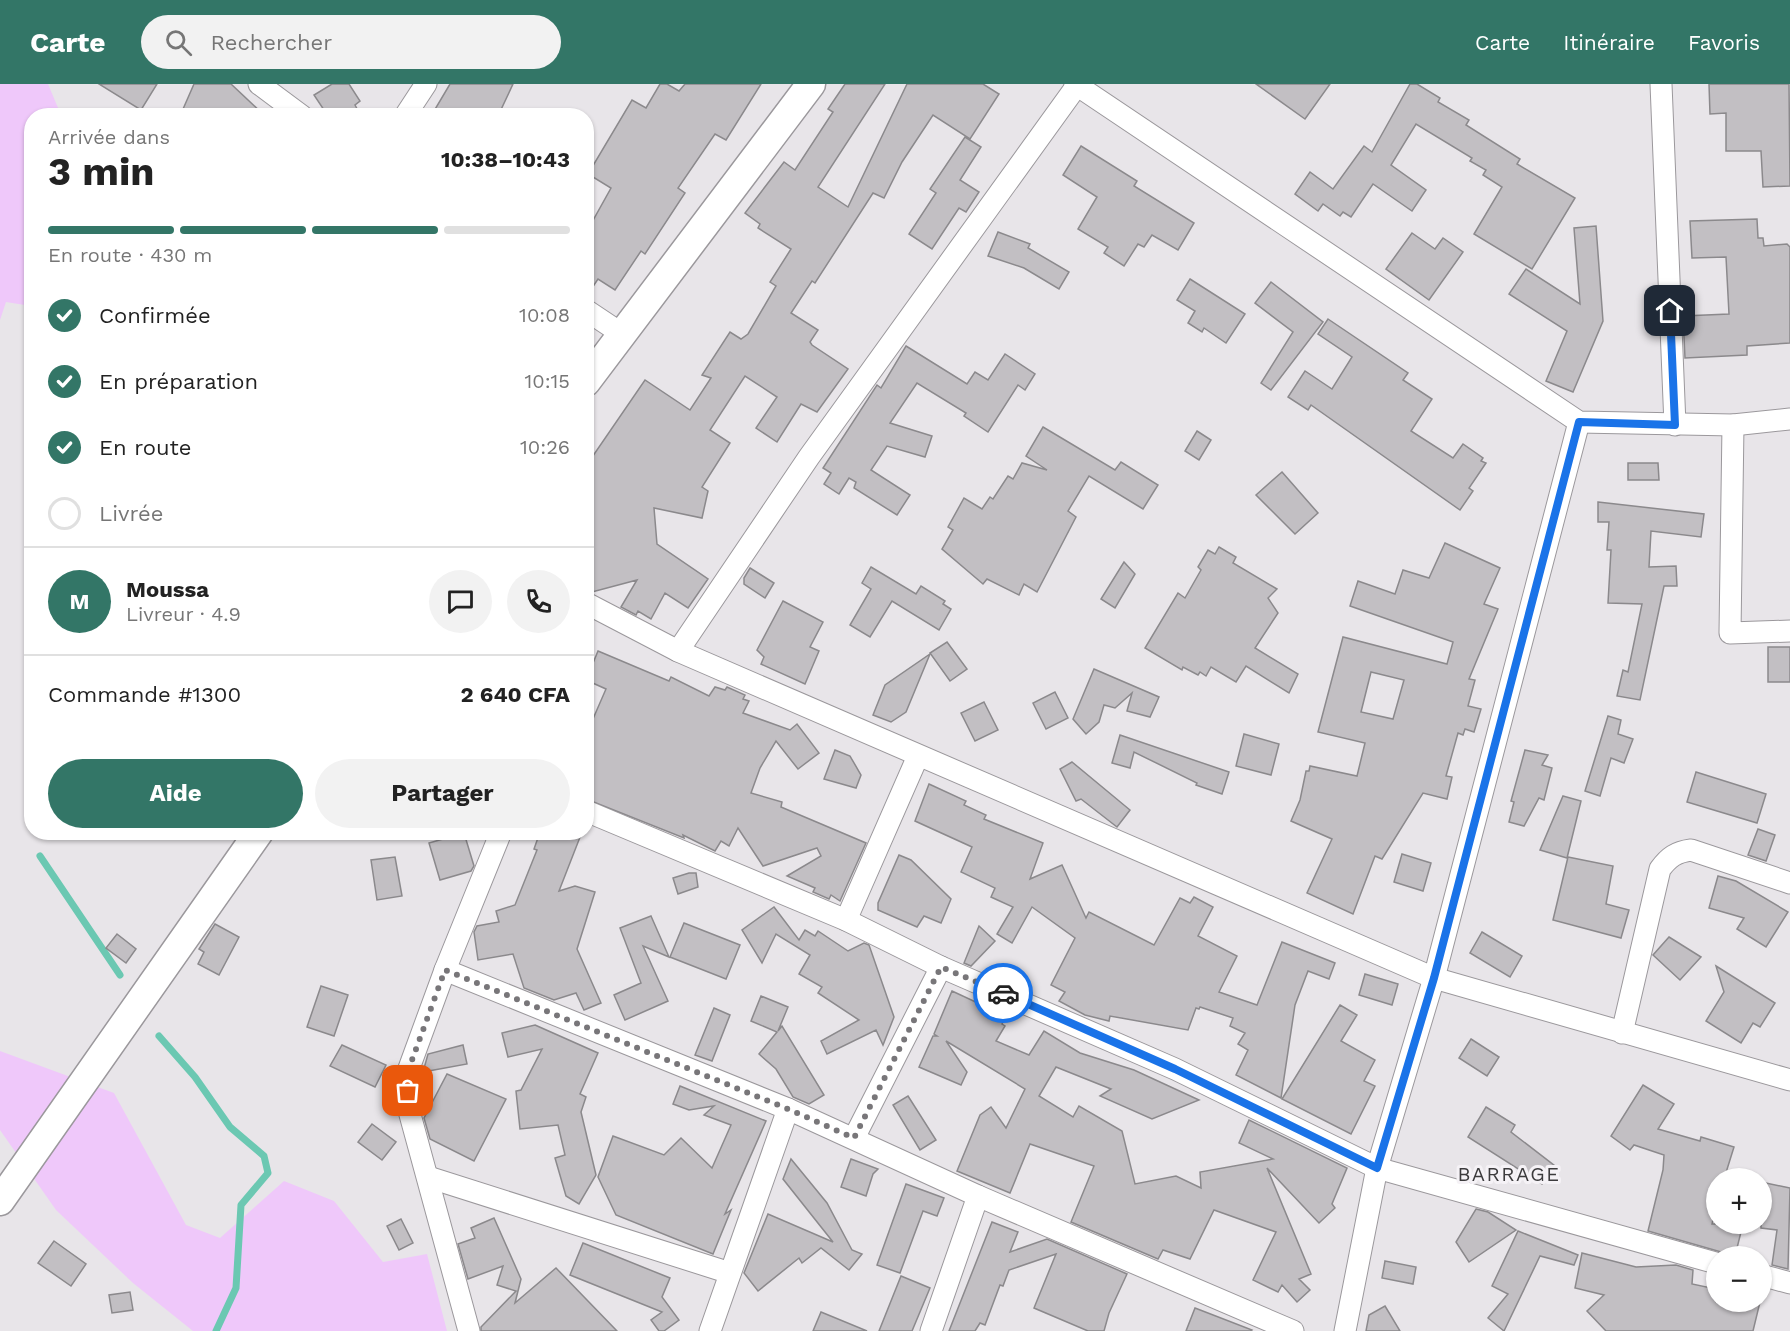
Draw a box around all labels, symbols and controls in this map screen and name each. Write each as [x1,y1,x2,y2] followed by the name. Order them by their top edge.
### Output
[141,15,561,69] search box
[30,26,105,59] text: Carte
[162,26,195,59] icon: search
[210,30,332,55] text: Rechercher
[1475,30,1530,55] text: Carte
[1563,30,1655,55] text: Itinéraire
[1688,30,1760,55] text: Favoris
[48,125,170,149] text: Arrivée dans
[441,147,570,172] text: 10:38–10:43
[48,149,155,194] text: 3 min
[48,243,212,267] text: En route · 430 m
[1644,285,1695,336] pin
[1653,294,1686,327] icon: home
[48,299,81,332] icon: check
[99,303,211,328] text: Confirmée
[519,303,570,327] text: 10:08
[48,365,81,398] icon: check
[99,369,258,394] text: En préparation
[524,369,570,393] text: 10:15
[48,431,81,464] icon: check
[99,435,191,460] text: En route
[520,435,570,459] text: 10:26
[99,501,163,526] text: Livrée
[429,570,492,633] button: chat
[507,570,570,633] button: phone
[126,577,209,602] text: Moussa
[69,589,90,614] text: M
[126,602,241,626] text: Livreur · 4.9
[48,682,241,707] text: Commande #1300
[460,682,570,707] text: 2 640 CFA
[48,759,303,828] button: Aide
[315,759,570,828] button: Partager
[973,963,1033,1023] courier
[987,977,1020,1010] icon: car
[382,1065,433,1116] pin
[391,1074,424,1107] icon: bag
[1457,1162,1561,1186] district label: BARRAGE
[1706,1168,1772,1312] map controls
[1706,1168,1772,1234] button: +
[1706,1246,1772,1312] button: −

